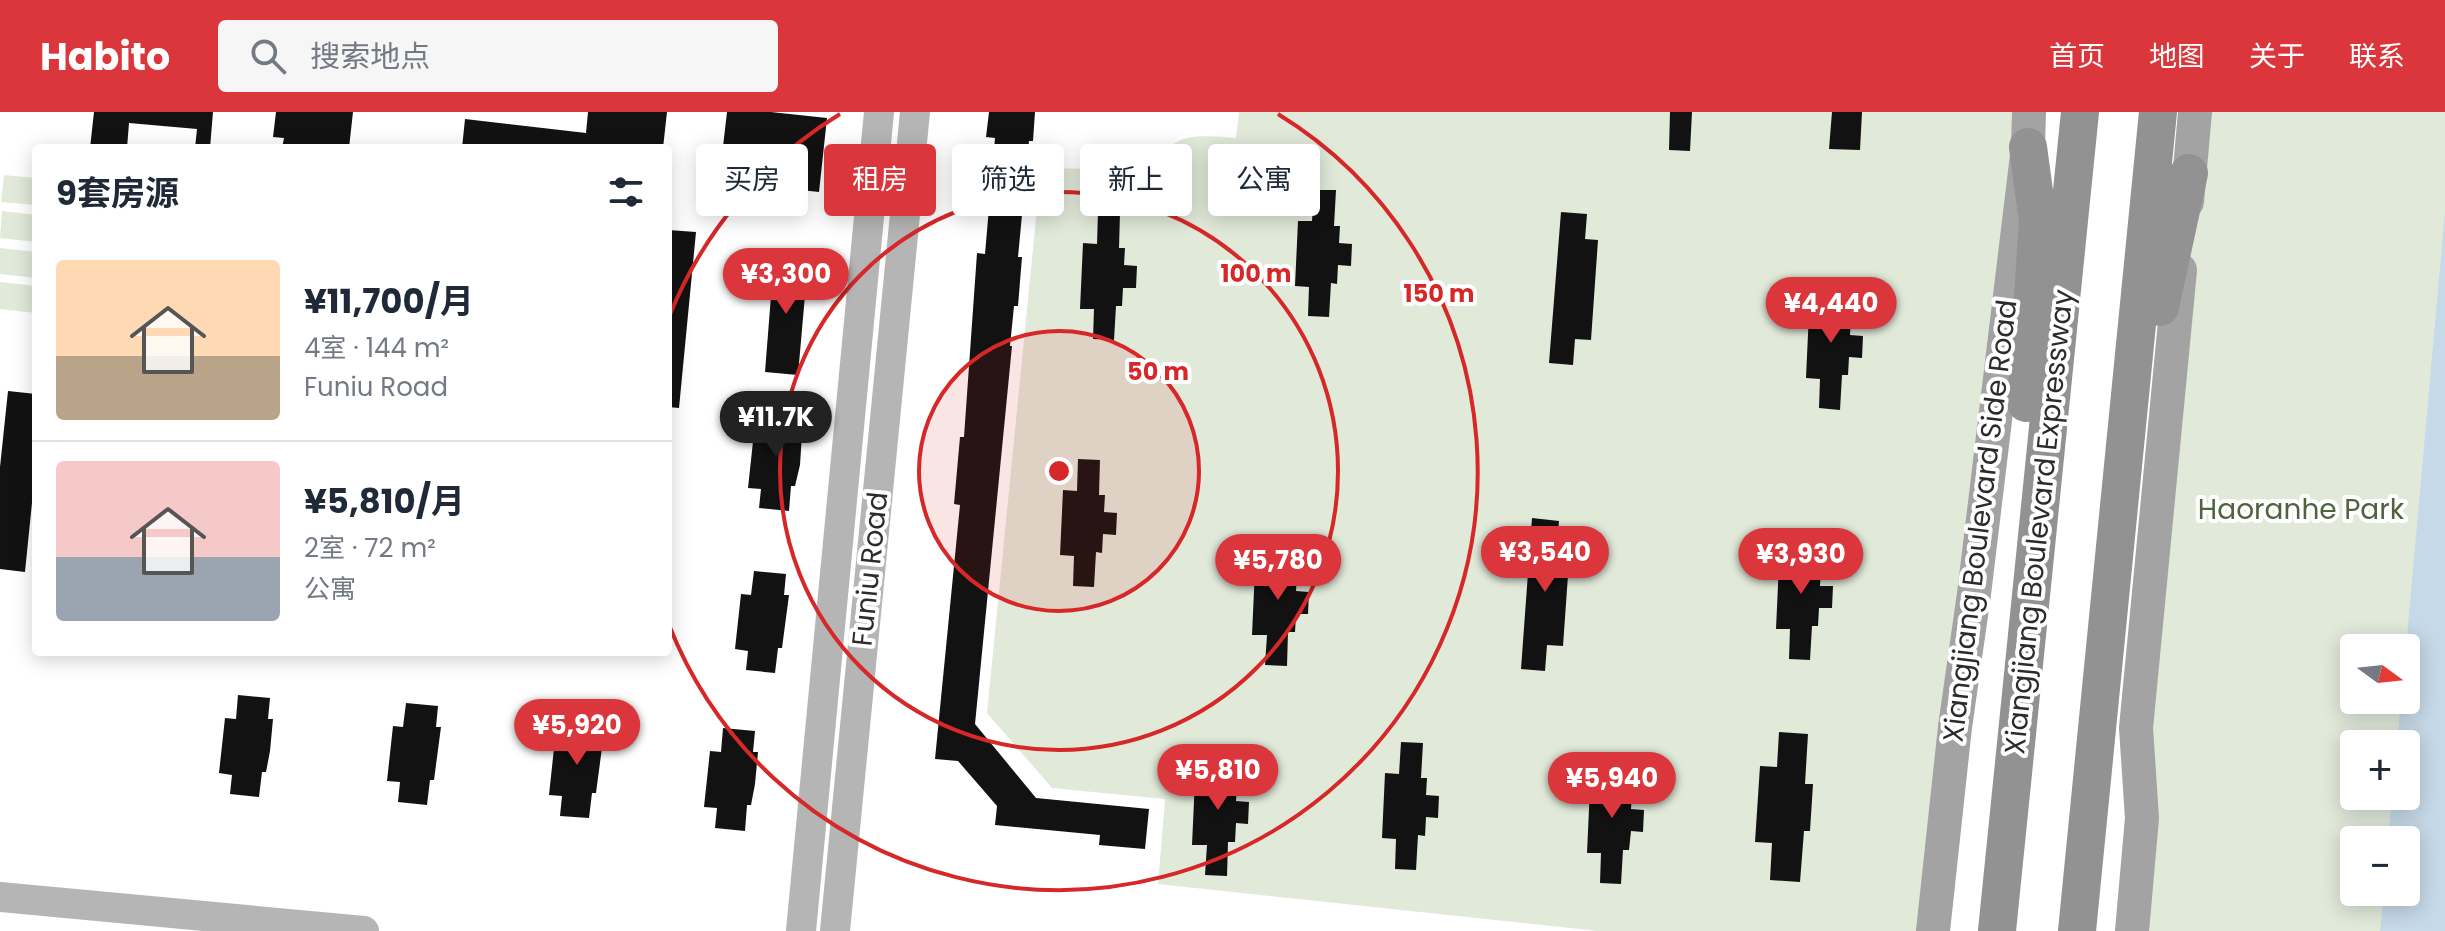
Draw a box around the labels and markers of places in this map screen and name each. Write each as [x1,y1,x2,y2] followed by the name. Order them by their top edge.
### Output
[721,248,851,316] pin: ¥3,300
[1766,277,1896,345] pin: ¥4,440
[711,391,841,459] pin: ¥11.7K
[1045,457,1073,485] centre of rings
[1480,526,1610,594] pin: ¥3,540
[1736,528,1866,596] pin: ¥3,930
[1213,534,1343,602] pin: ¥5,780
[512,699,642,767] pin: ¥5,920
[1153,744,1283,812] pin: ¥5,810
[1547,752,1677,820] pin: ¥5,940

